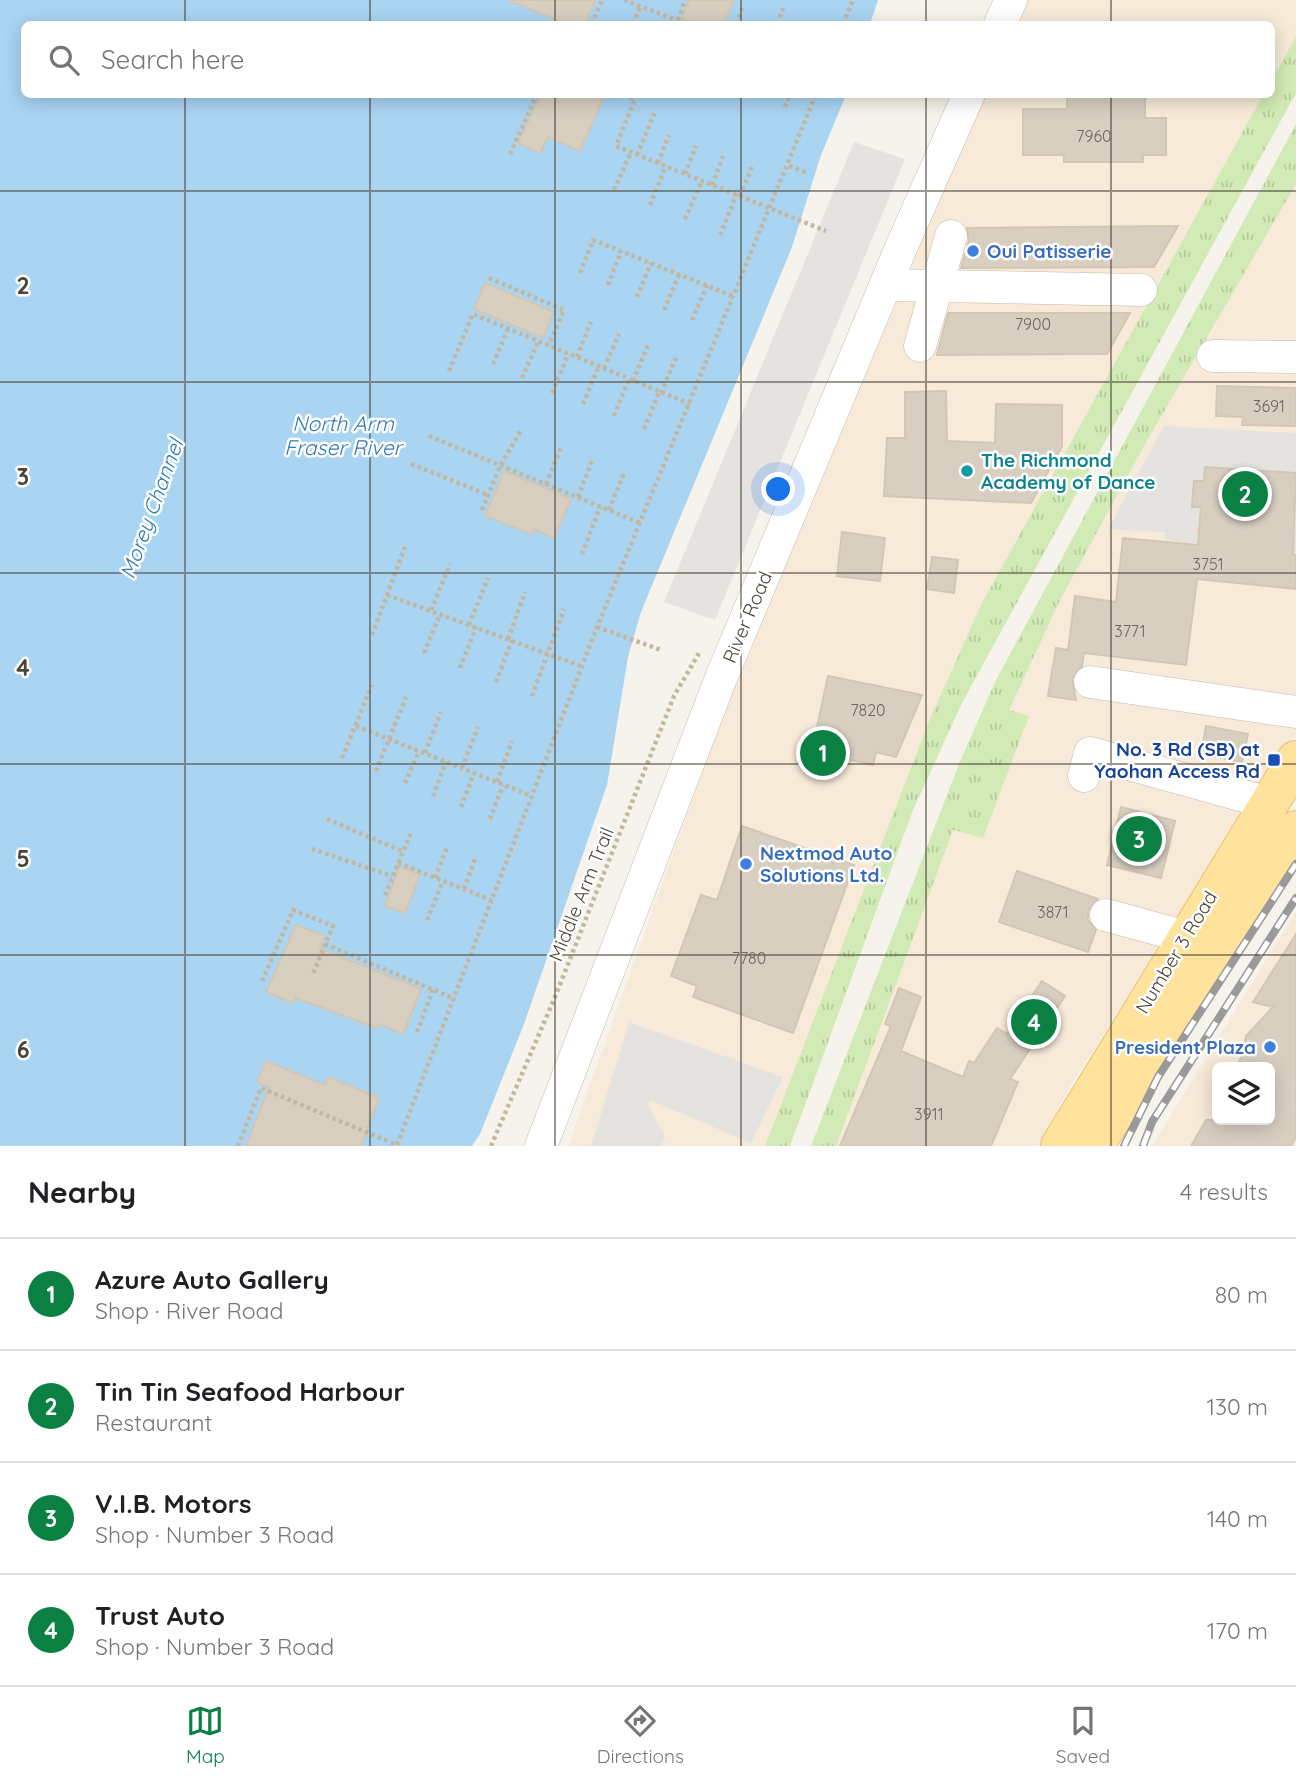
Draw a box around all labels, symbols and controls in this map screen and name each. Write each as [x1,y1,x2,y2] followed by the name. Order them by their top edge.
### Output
[21,21,1275,98] search box
[45,41,83,79] icon: search
[101,43,245,76] text: Search here
[1076,126,1112,146] house number: 7960
[987,239,1111,263] place label: Oui Patisserie
[965,243,981,259] marker: Oui Patisserie
[16,271,30,300] text: 2
[1015,314,1051,334] house number: 7900
[1253,396,1285,416] house number: 3691
[284,410,405,460] water label: North Arm Fraser River
[114,433,189,582] water label: Morey Channel
[981,448,1155,494] place label: The Richmond Academy of Dance
[17,462,29,491] text: 3
[959,463,975,479] marker: The Richmond Academy of Dance
[1222,468,1268,520] pin: 2
[761,472,795,506] your location
[1192,554,1224,574] house number: 3751
[717,568,777,666] street label: River Road
[1114,621,1146,641] house number: 3771
[16,653,30,682] text: 4
[850,700,886,720] house number: 7820
[800,727,846,779] pin: 1
[1094,737,1260,783] place label: No. 3 Rd (SB) at Yaohan Access Rd
[1266,752,1282,768] marker: No. 3 Rd (SB) at Yaohan Access Rd
[1116,813,1162,865] pin: 3
[543,823,619,965] street label: Middle Arm Trail
[760,841,893,887] place label: Nextmod Auto Solutions Ltd.
[16,844,30,873] text: 5
[738,856,754,872] marker: Nextmod Auto Solutions Ltd.
[1130,886,1222,1018] street label: Number 3 Road
[1037,902,1069,922] house number: 3871
[732,948,766,968] house number: 7780
[1011,996,1057,1048] pin: 4
[17,1035,29,1064] text: 6
[1115,1035,1256,1059] place label: President Plaza
[1262,1039,1278,1055] marker: President Plaza
[1212,1062,1275,1125] map controls
[1212,1062,1275,1125] button: layers
[914,1104,944,1124] house number: 3911
[28,1173,136,1211] text: Nearby
[1180,1177,1268,1206] text: 4 results
[95,1263,329,1296] text: Azure Auto Gallery
[47,1280,55,1309] text: 1
[1215,1280,1268,1309] text: 80 m
[95,1296,283,1325] text: Shop · River Road
[95,1375,405,1408] text: Tin Tin Seafood Harbour
[44,1392,58,1421] text: 2
[1206,1392,1268,1421] text: 130 m
[95,1408,212,1437] text: Restaurant
[95,1487,252,1520] text: V.I.B. Motors
[45,1504,57,1533] text: 3
[1207,1504,1268,1533] text: 140 m
[95,1520,334,1549] text: Shop · Number 3 Road
[95,1599,225,1632] text: Trust Auto
[44,1616,58,1645] text: 4
[1207,1616,1268,1645] text: 170 m
[95,1632,334,1661] text: Shop · Number 3 Road
[186,1702,225,1768] tab: Map
[597,1702,684,1768] tab: Directions
[1056,1702,1110,1768] tab: Saved

